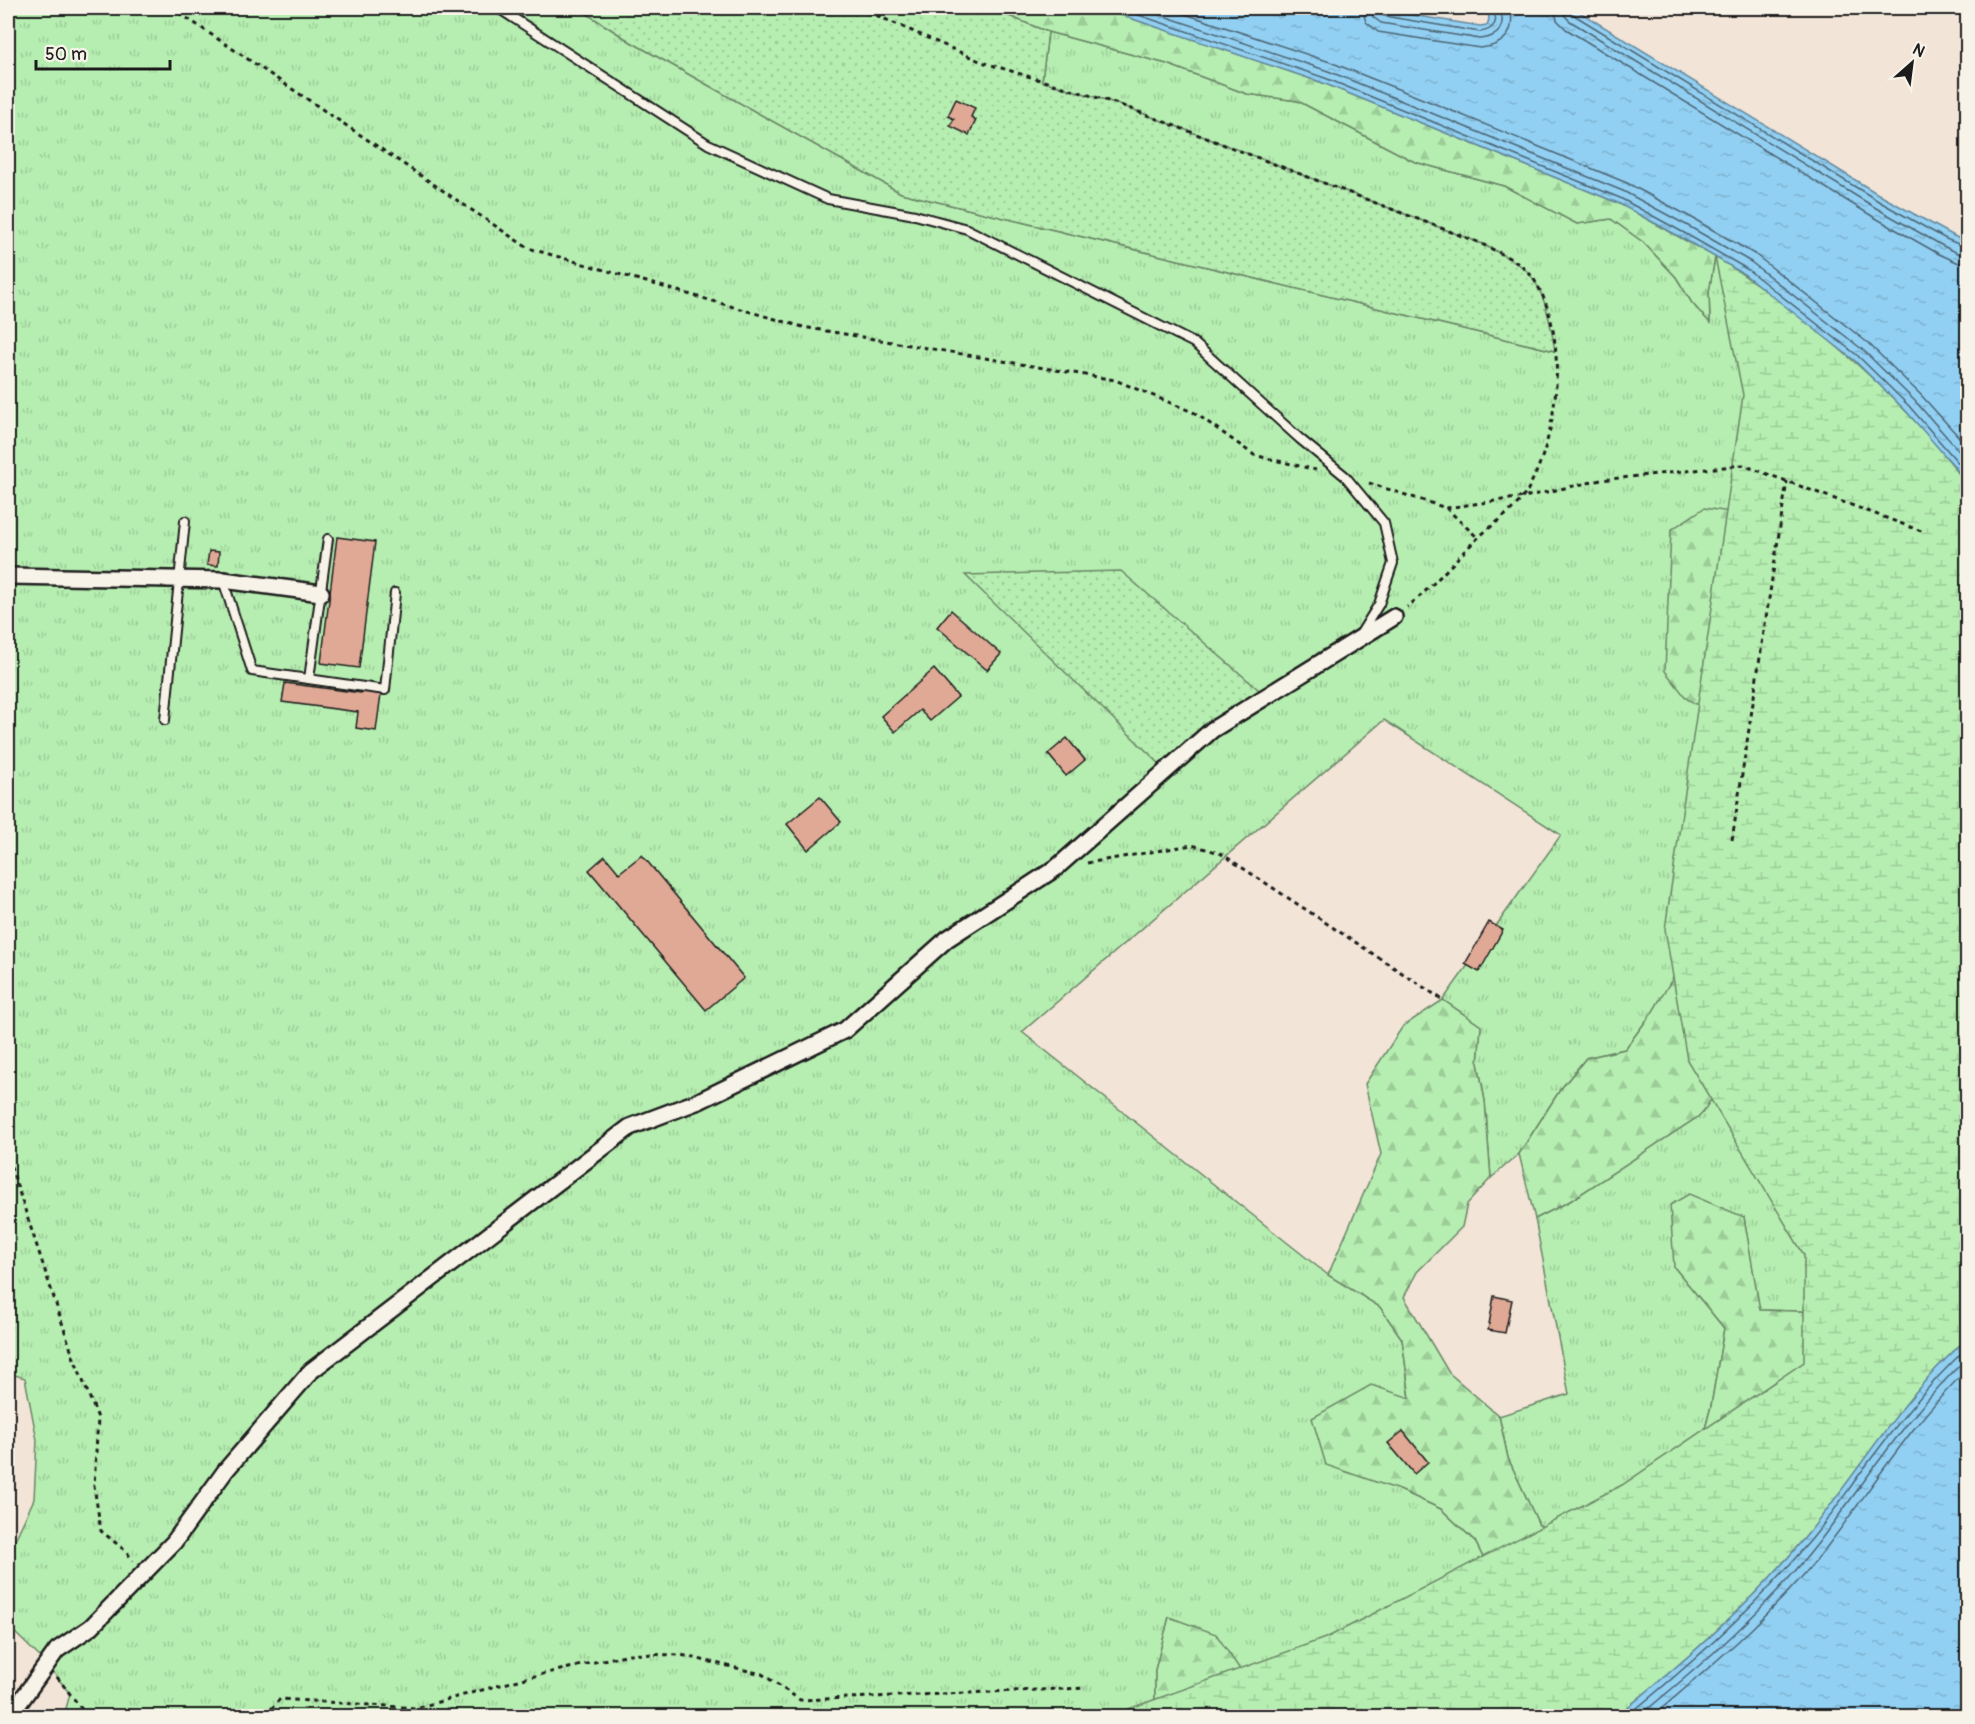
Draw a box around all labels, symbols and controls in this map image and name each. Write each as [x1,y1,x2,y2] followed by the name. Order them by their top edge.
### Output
[36,33,170,71] scale bar
[1882,33,1942,93] north arrow
[1909,39,1928,62] text: N
[45,43,87,66] text: 50 m

